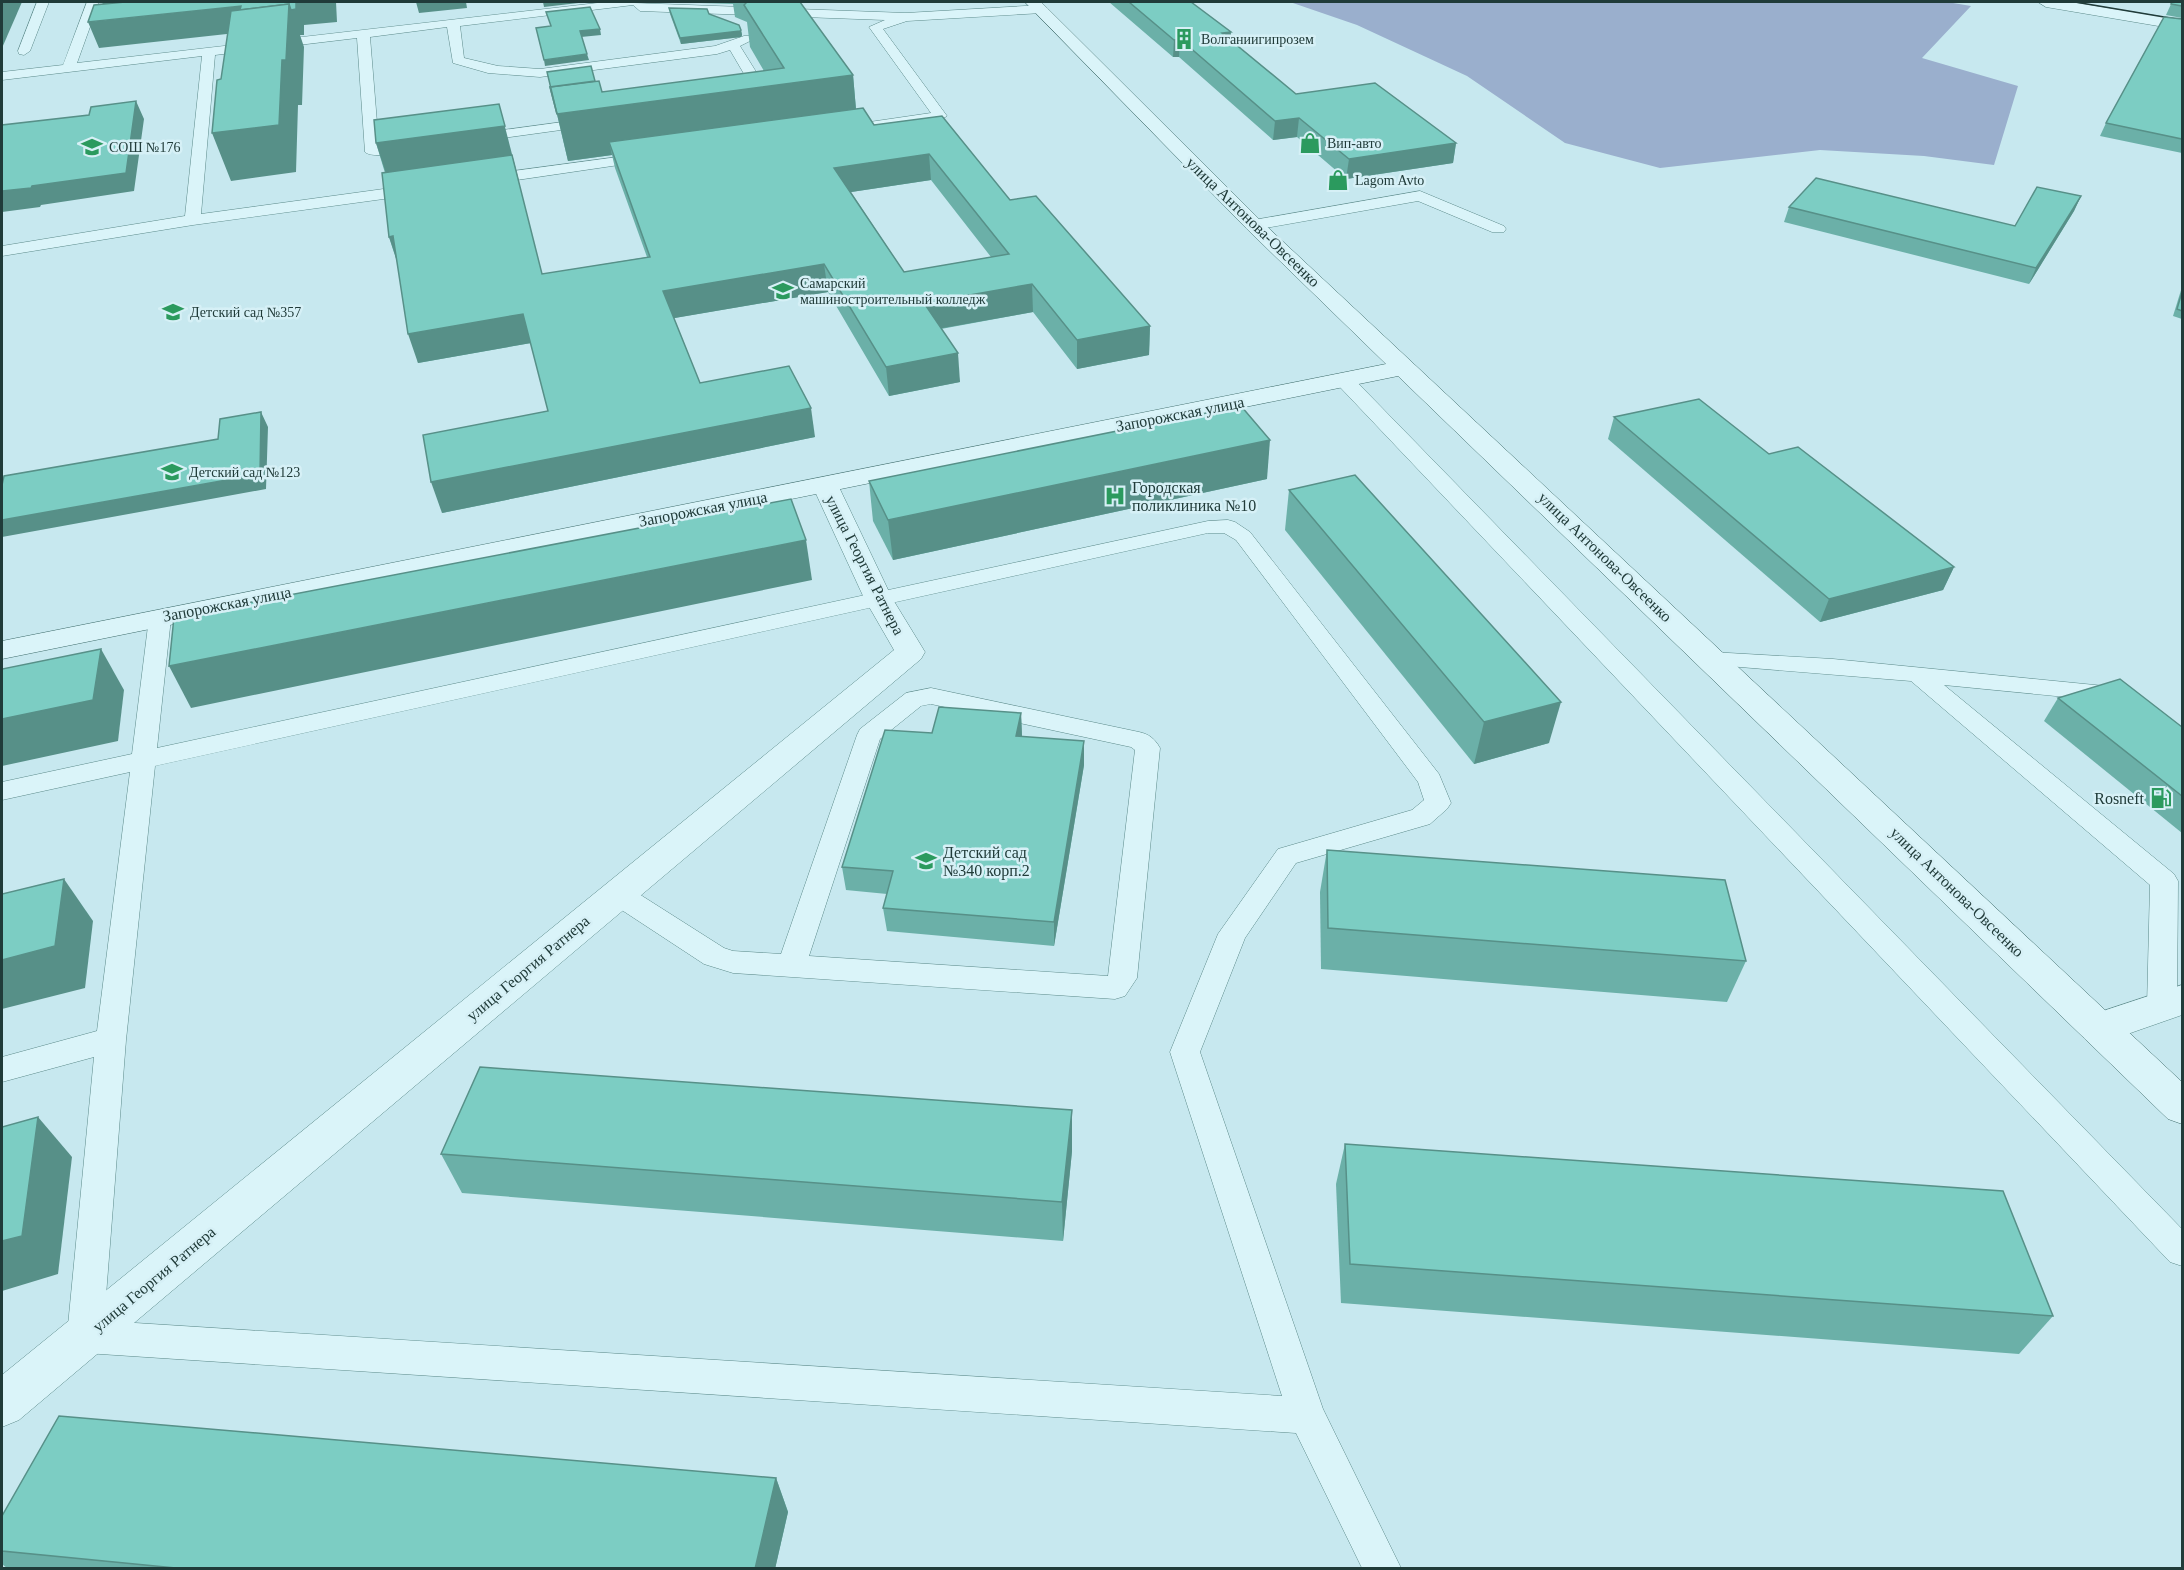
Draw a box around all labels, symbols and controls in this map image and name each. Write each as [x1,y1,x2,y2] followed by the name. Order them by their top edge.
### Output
[1172,27,1196,51] building icon: Волганиигипрозем
[1201,32,1314,47] place label: Волганиигипрозем
[1298,131,1322,155] shop icon: Вип-авто
[80,135,104,159] school or university icon: СОШ №176
[1327,136,1381,151] place label: Вип-авто
[109,140,180,155] place label: СОШ №176
[1182,154,1323,291] street label: улица Антонова-Овсеенко
[1326,168,1350,192] shop icon: Lagom Avto
[1355,173,1424,188] place label: Lagom Avto
[800,276,986,307] place label: Самарский машиностроительный колледж
[771,279,795,303] school or university icon: Самарский машиностроительный колледж
[161,300,185,324] school or university icon: Детский сад №357
[190,305,301,320] place label: Детский сад №357
[1114,393,1246,436] street label: Запорожская улица
[160,460,184,484] school or university icon: Детский сад №123
[189,465,300,480] place label: Детский сад №123
[1132,479,1256,514] place label: Городская поликлиника №10
[1103,484,1127,508] hospital icon: Городская поликлиника №10
[637,488,769,531] street label: Запорожская улица
[1534,489,1675,626] street label: улица Антонова-Овсеенко
[821,492,908,638] street label: улица Георгия Ратнера
[161,583,293,626] street label: Запорожская улица
[2149,786,2173,810] fuel station icon: Rosneft
[2094,790,2145,807] place label: Rosneft
[1886,824,2027,961] street label: улица Антонова-Овсеенко
[943,844,1030,880] place label: Детский сад №340 корп.2
[914,849,938,873] school or university icon: Детский сад №340 корп.2
[463,912,593,1025] street label: улица Георгия Ратнера
[89,1223,219,1336] street label: улица Георгия Ратнера

